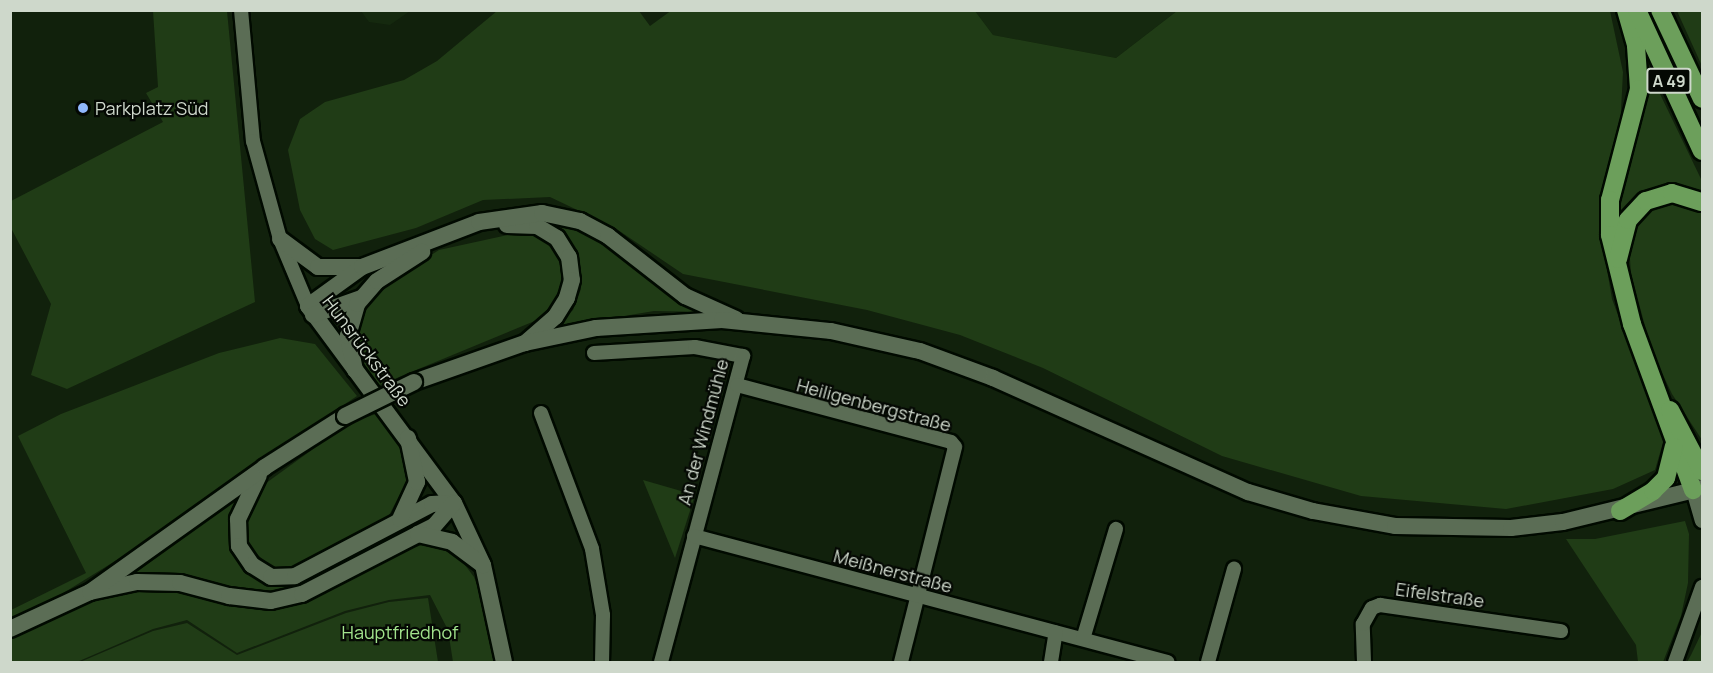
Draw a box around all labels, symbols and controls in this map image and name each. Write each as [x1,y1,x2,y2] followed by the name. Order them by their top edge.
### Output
[1645,68,1693,94] road number: A 49
[95,97,209,119] place label: Parkplatz Süd
[76,101,90,115] marker: Parkplatz Süd
[318,291,416,411] street label: Hunsrückstraße
[673,357,733,507] street label: An der Windmühle
[794,374,954,436] street label: Heiligenbergstraße
[831,545,955,597] street label: Meißnerstraße
[1394,578,1486,612] street label: Eifelstraße
[342,621,458,643] park label: Hauptfriedhof

